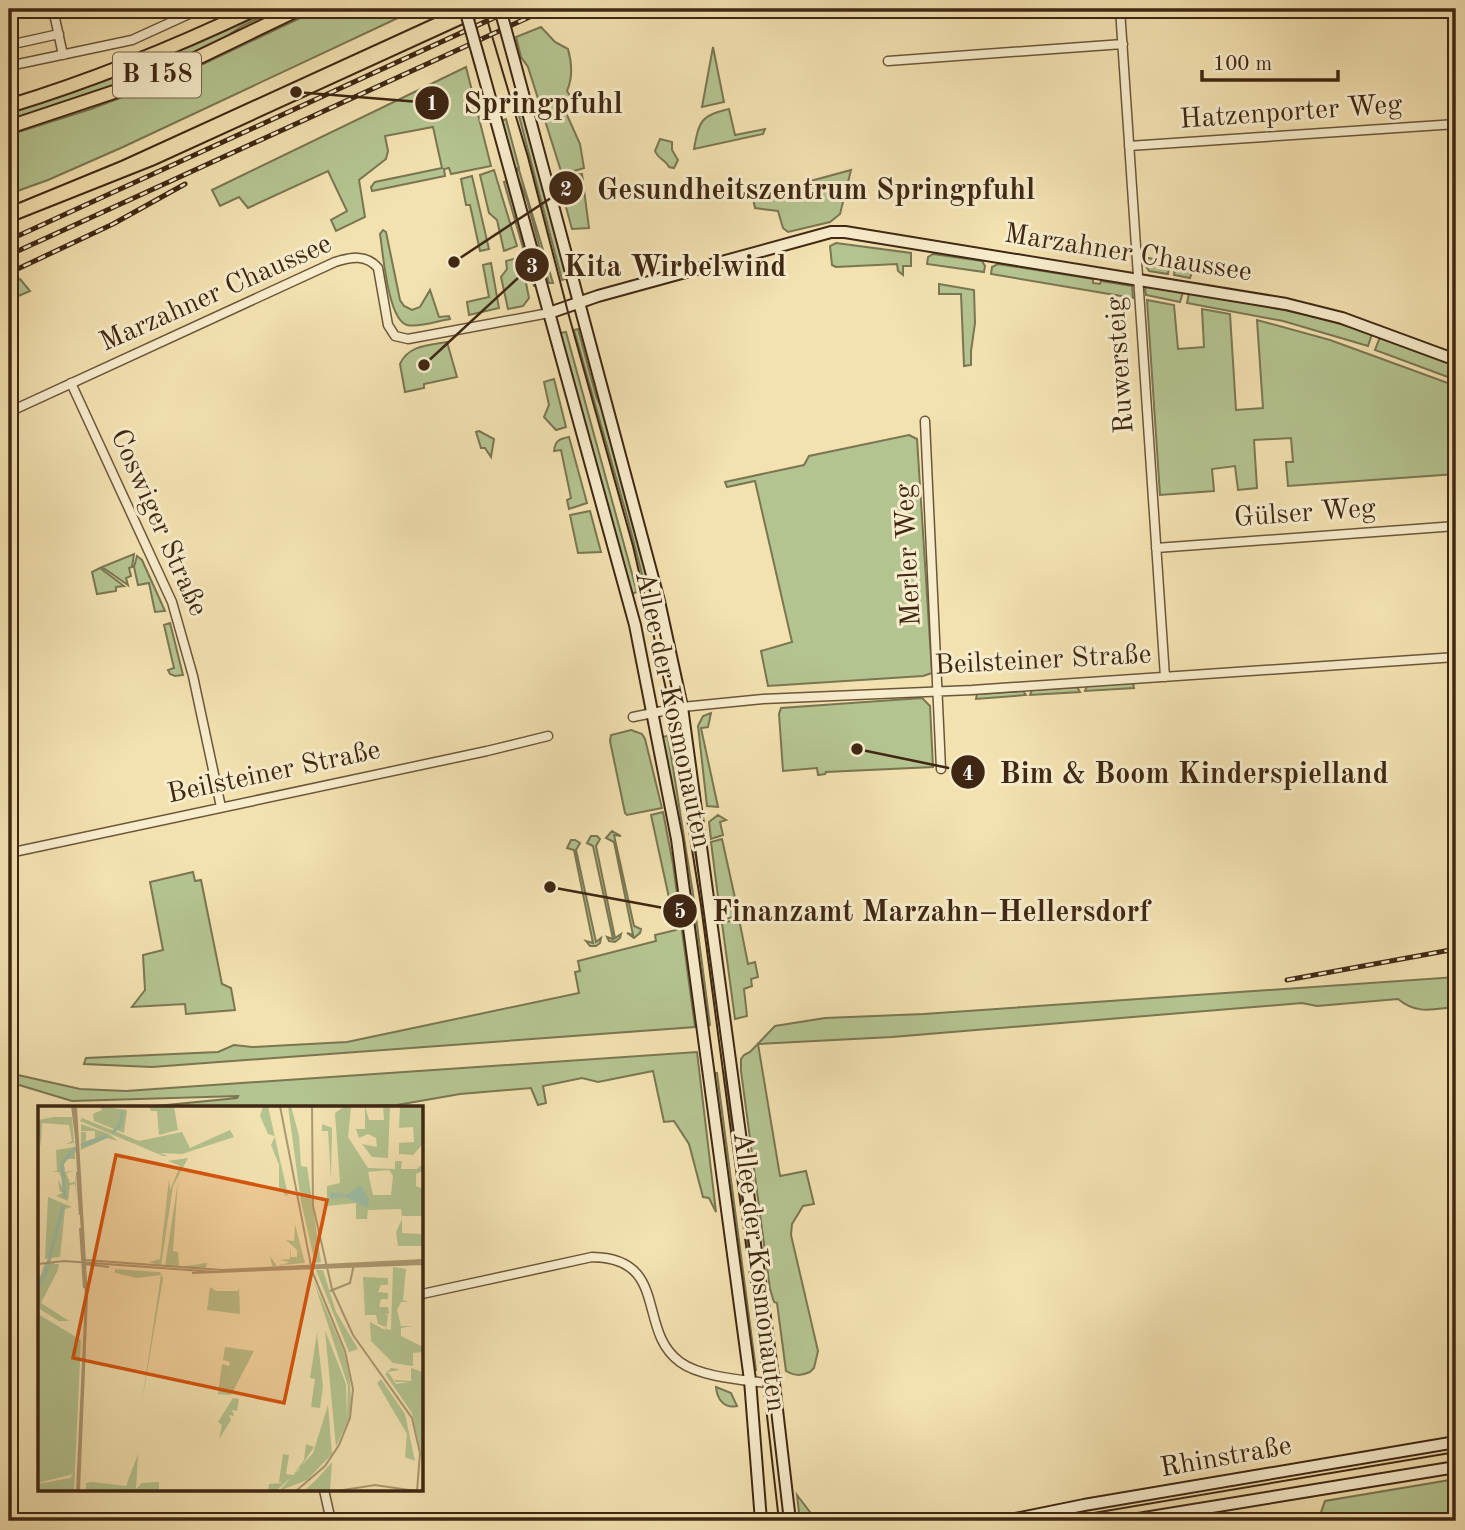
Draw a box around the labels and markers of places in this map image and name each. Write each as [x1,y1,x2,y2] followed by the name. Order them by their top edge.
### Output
[414,77,637,128] callout: Springpfuhl
[548,163,1050,214] callout: Gesundheitszentrum Springpfuhl
[515,240,801,291] callout: Kita Wirbelwind
[951,747,1403,798] callout: Bim & Boom Kinderspielland
[662,885,1164,936] callout: Finanzamt Marzahn–Hellersdorf

